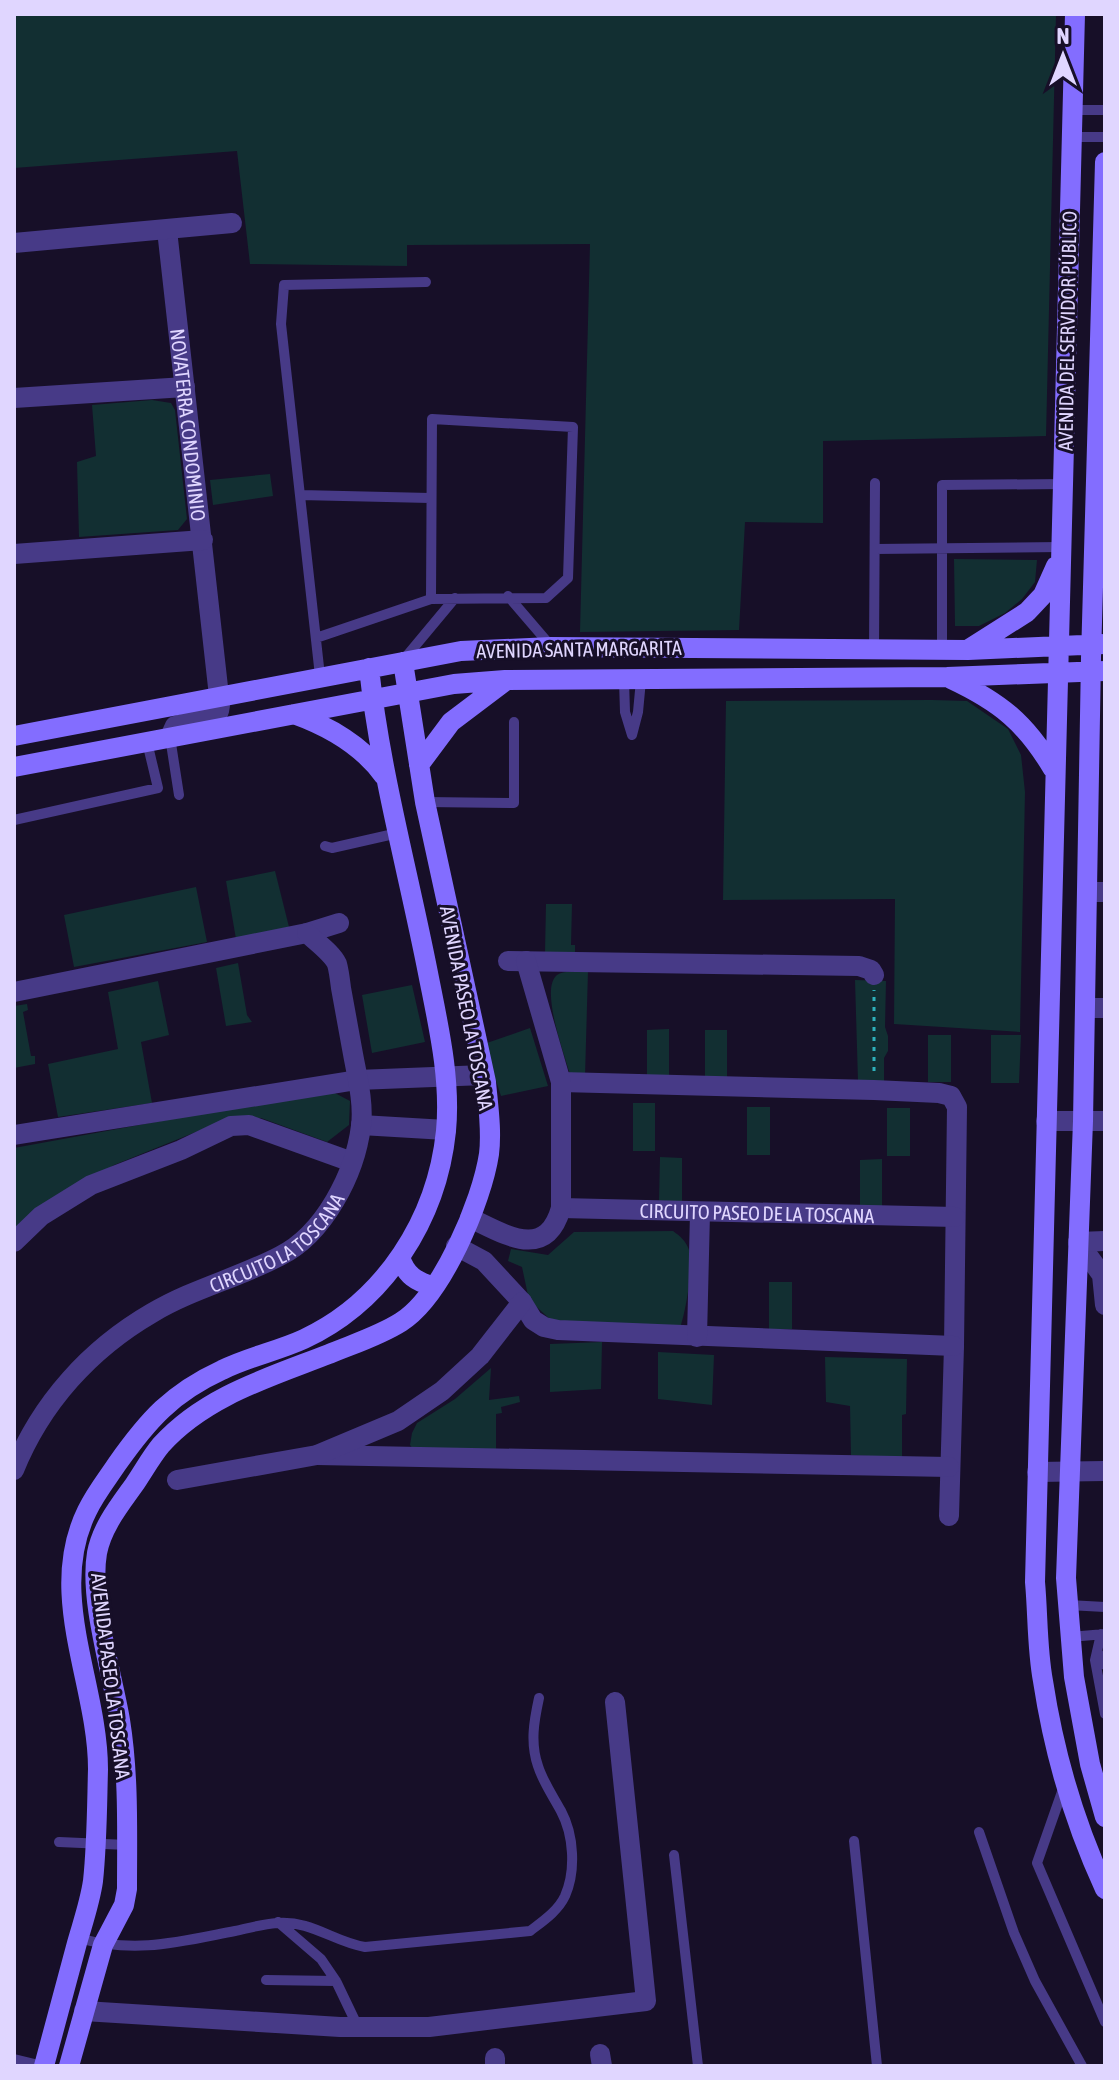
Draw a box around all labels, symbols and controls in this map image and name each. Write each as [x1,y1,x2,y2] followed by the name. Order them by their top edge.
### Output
[1023,16,1103,96] north arrow
[1057,23,1069,49] text: N
[1053,211,1081,451] street label: AVENIDA DEL SERVIDOR PÚBLICO
[167,327,211,522] street label: NOVATERRA CONDOMINIO
[476,636,682,662] street label: AVENIDA SANTA MARGARITA
[436,904,498,1112] street label: AVENIDA PASEO LA TOSCANA
[206,1189,348,1296] street label: CIRCUITO LA TOSCANA
[639,1198,875,1227] street label: CIRCUITO PASEO DE LA TOSCANA
[87,1572,135,1781] street label: AVENIDA PASEO LA TOSCANA

